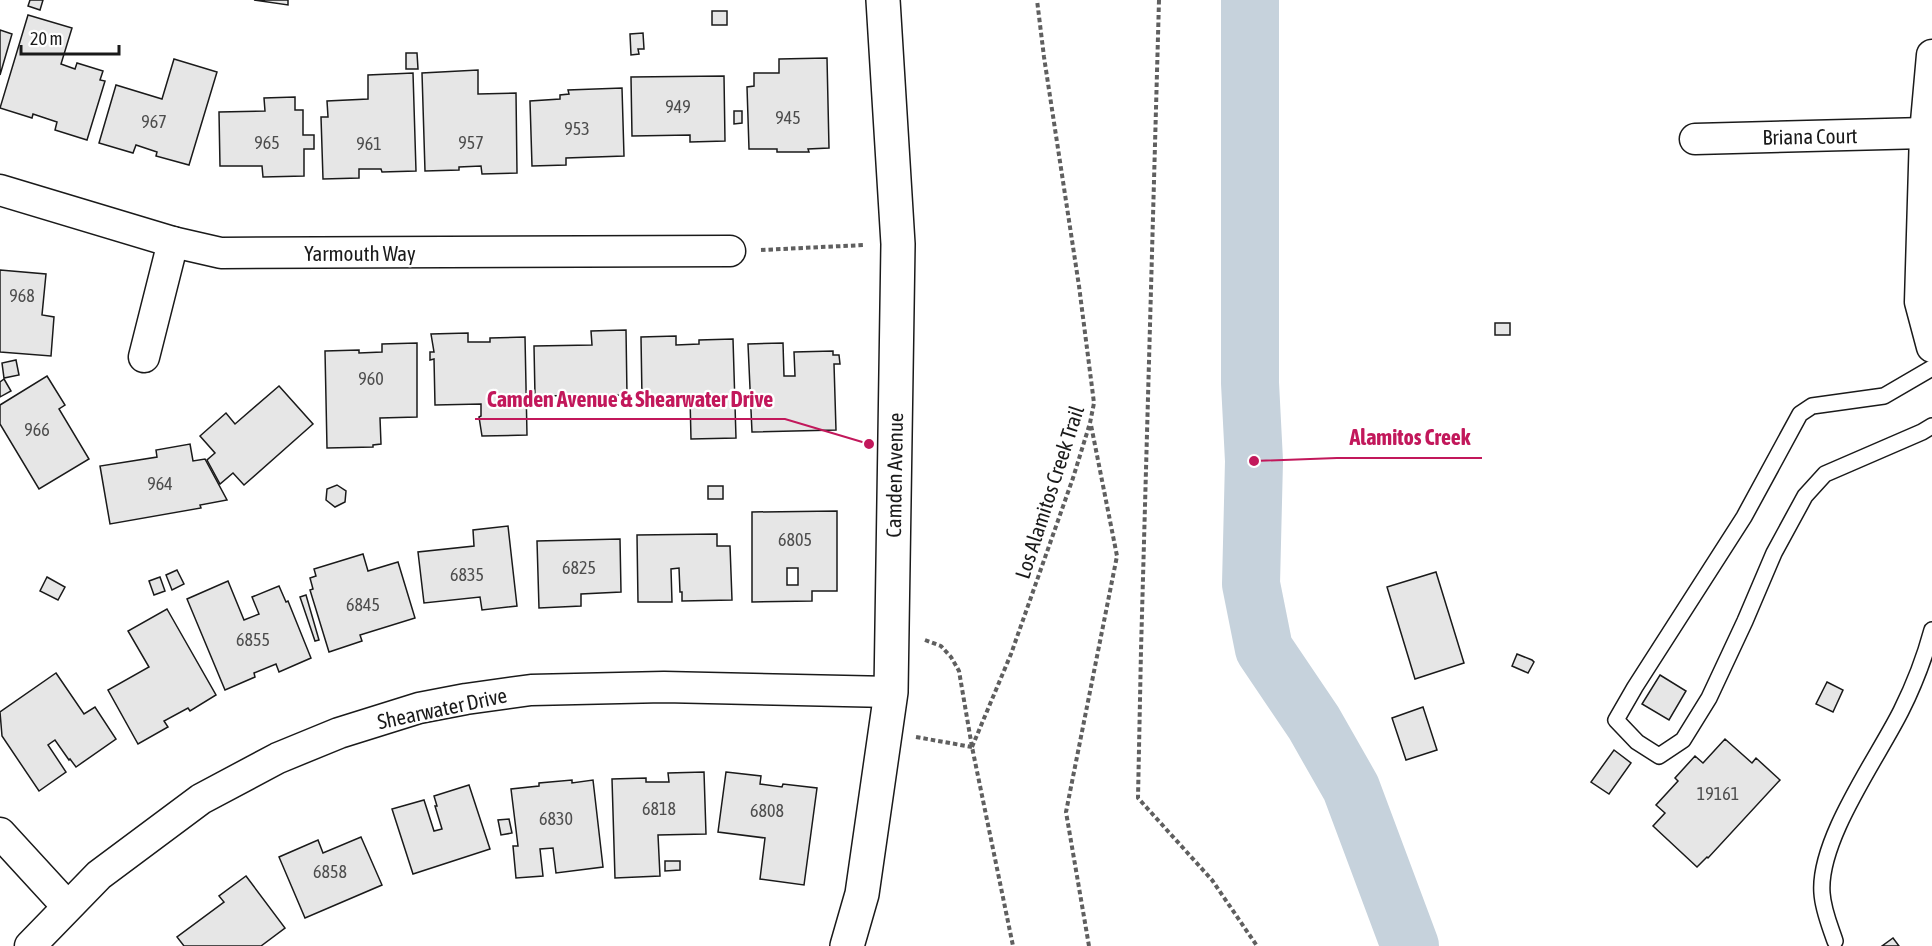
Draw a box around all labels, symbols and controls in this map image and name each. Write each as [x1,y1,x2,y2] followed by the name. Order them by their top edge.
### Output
[21,18,118,56] scale bar
[30,28,62,49] text: 20 m
[665,96,691,117] house number: 949
[775,107,801,128] house number: 945
[141,111,167,132] house number: 967
[564,118,590,139] house number: 953
[1762,123,1858,149] street label: Briana Court
[254,132,280,153] house number: 965
[458,132,484,153] house number: 957
[356,133,382,154] house number: 961
[304,241,416,265] street label: Yarmouth Way
[9,285,35,306] house number: 968
[358,368,384,389] house number: 960
[475,379,785,419] callout: Camden Avenue & Shearwater Drive
[487,386,773,412] text: Camden Avenue & Shearwater Drive
[1010,402,1088,582] street label: Los Alamitos Creek Trail
[881,412,907,538] street label: Camden Avenue
[1337,418,1482,458] callout: Alamitos Creek
[24,419,50,440] house number: 966
[1349,424,1471,450] text: Alamitos Creek
[147,473,173,494] house number: 964
[778,529,812,550] house number: 6805
[562,557,596,578] house number: 6825
[450,564,484,585] house number: 6835
[346,594,380,615] house number: 6845
[236,629,270,650] house number: 6855
[375,683,509,733] street label: Shearwater Drive
[1697,783,1739,804] house number: 19161
[642,798,676,819] house number: 6818
[750,800,784,821] house number: 6808
[539,808,573,829] house number: 6830
[313,861,347,882] house number: 6858

